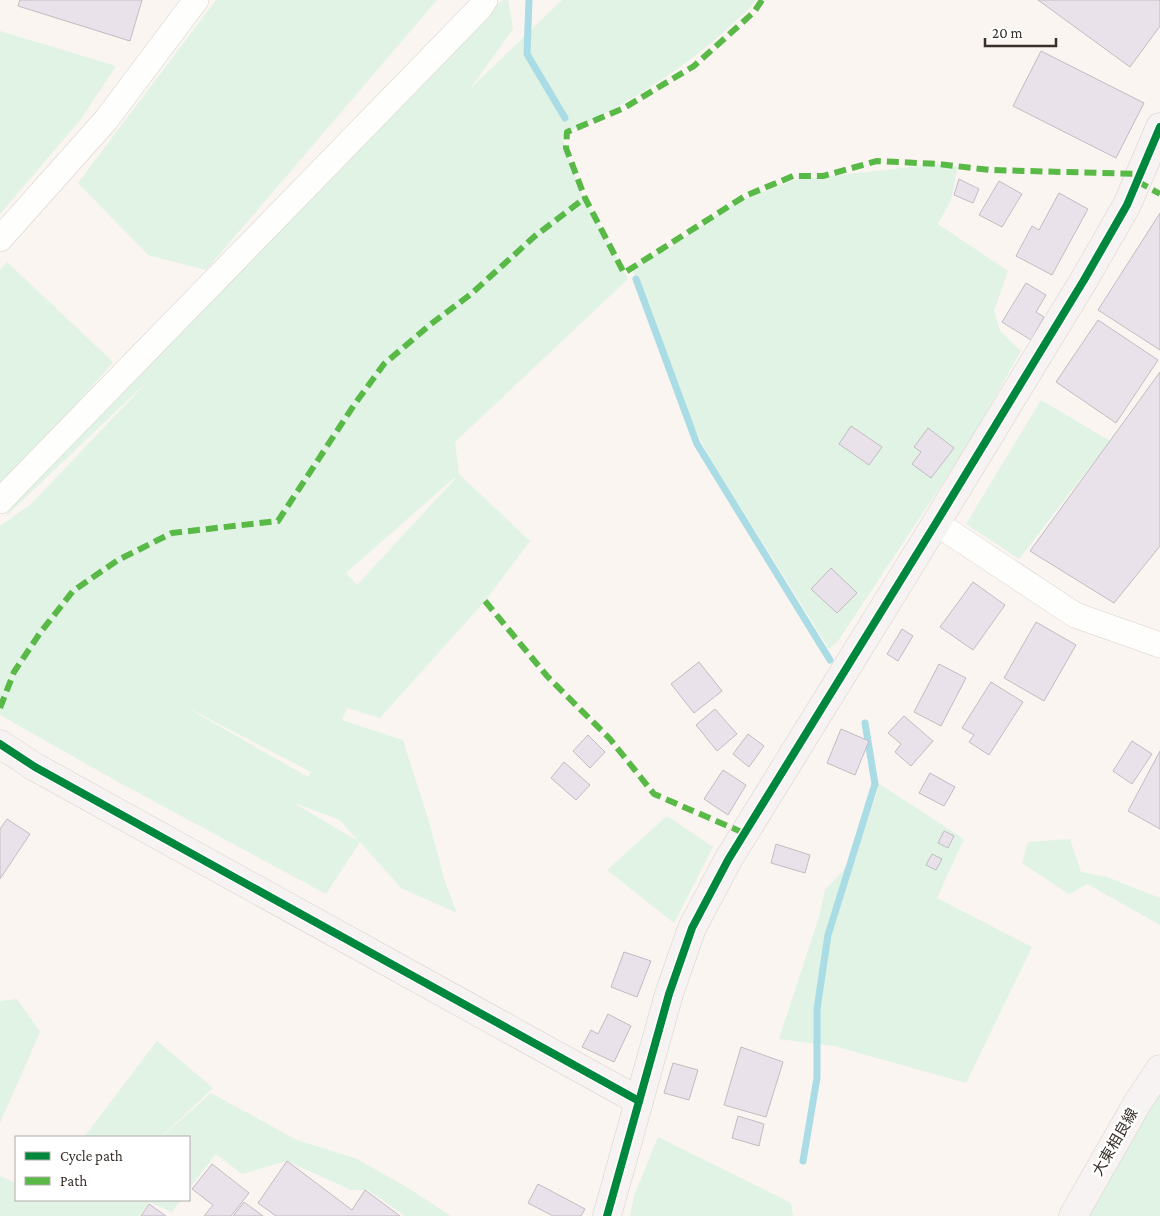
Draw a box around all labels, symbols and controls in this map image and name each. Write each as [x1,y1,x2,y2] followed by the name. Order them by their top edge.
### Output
[985,15,1056,47] scale bar
[992,25,1023,41] text: 20 m
[1089,1106,1141,1178] street label: 大東相良線
[15,1136,190,1201] legend
[60,1148,123,1165] text: Cycle path
[60,1173,87,1189] text: Path

